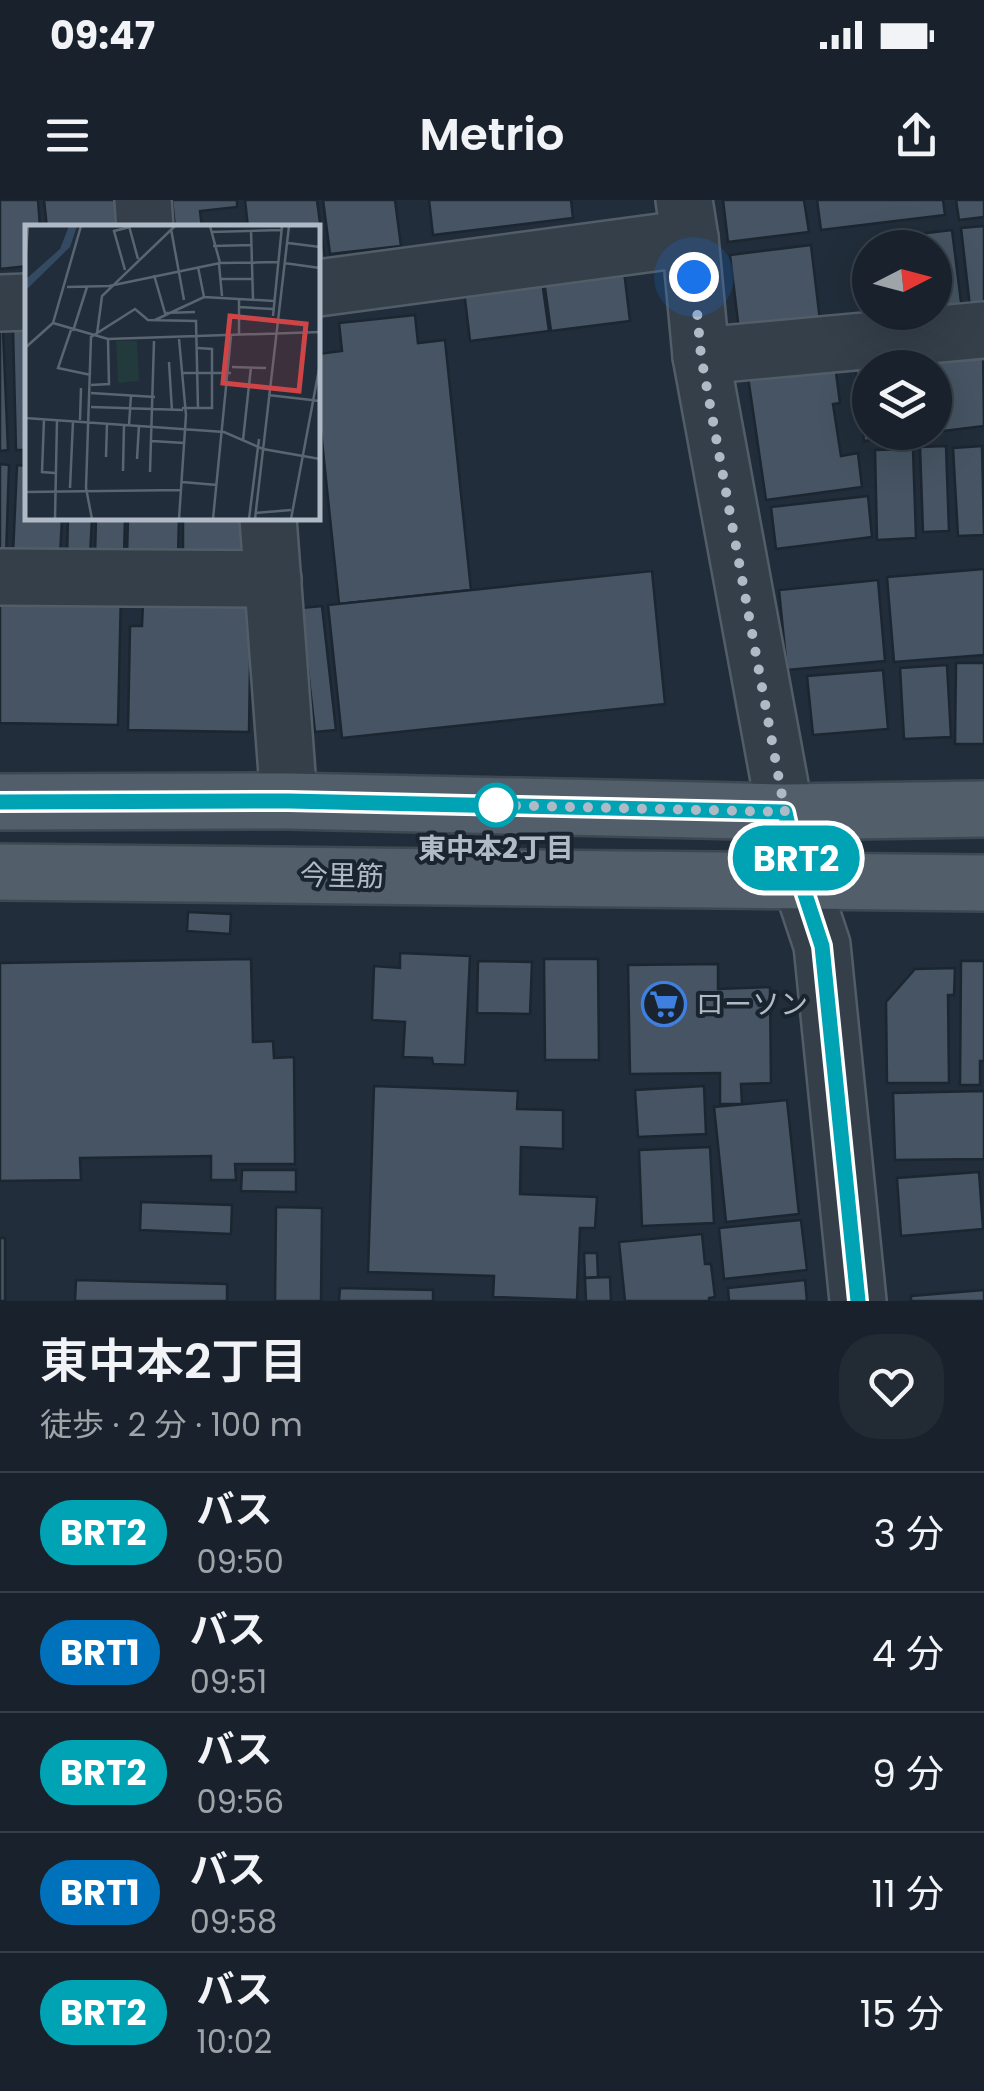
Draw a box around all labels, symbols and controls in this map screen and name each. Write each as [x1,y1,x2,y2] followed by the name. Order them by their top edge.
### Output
[50,9,155,62] text: 09:47
[419,103,565,166] text: Metrio
[40,108,95,163] icon: menu
[889,108,944,163] icon: share
[25,225,320,520] inset map
[852,230,952,330] north arrow
[852,230,952,450] map controls
[669,252,719,302] your location
[852,350,952,450] button: layers
[475,784,517,826] marker: 東中本2丁目
[726,826,866,890] line badge: BRT2
[418,829,574,868] place label: 東中本2丁目
[753,834,839,883] text: BRT2
[300,856,384,896] street label: 今里筋
[641,981,687,1027] supermarket icon: ローソン
[696,985,808,1024] place label: ローソン
[40,1328,308,1395] text: 東中本2丁目
[839,1334,944,1439] button: heart
[40,1402,303,1447] text: 徒歩 · 2 分 · 100 m
[197,1483,273,1536] text: バス
[873,1507,944,1560] text: 3 分
[60,1508,147,1557] text: BRT2
[197,1539,284,1584] text: 09:50
[190,1603,266,1656] text: バス
[872,1627,944,1680] text: 4 分
[60,1628,140,1677] text: BRT1
[190,1659,267,1704] text: 09:51
[197,1723,273,1776] text: バス
[872,1747,944,1800] text: 9 分
[60,1748,147,1797] text: BRT2
[197,1779,284,1824] text: 09:56
[190,1843,266,1896] text: バス
[872,1867,944,1920] text: 11 分
[60,1868,140,1917] text: BRT1
[190,1899,277,1944] text: 09:58
[197,1963,273,2016] text: バス
[860,1987,944,2040] text: 15 分
[60,1988,147,2037] text: BRT2
[197,2019,272,2064] text: 10:02

